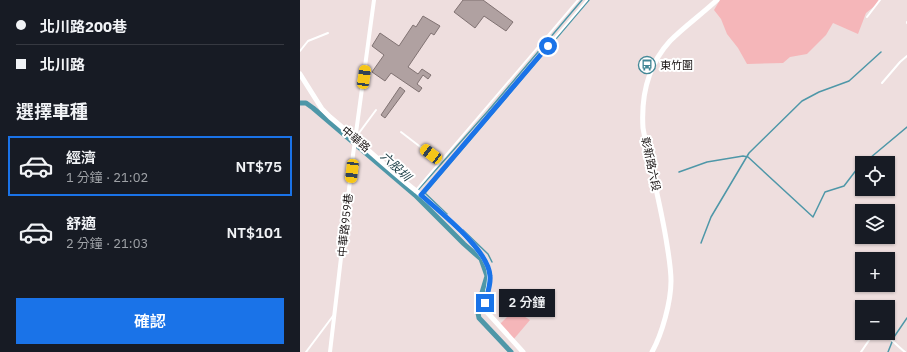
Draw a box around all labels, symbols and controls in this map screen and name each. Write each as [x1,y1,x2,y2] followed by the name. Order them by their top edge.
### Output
[40,17,127,36] text: 北川路200巷
[539,37,557,55] route start
[40,55,85,74] text: 北川路
[637,55,657,75] bus stop icon: 東竹圍
[660,58,693,72] place label: 東竹圍
[356,64,372,90] car
[16,100,88,123] text: 選擇車種
[339,123,373,155] street label: 中華路
[638,136,664,192] street label: 彰新路六段
[418,142,444,166] car
[18,148,54,184] icon: car
[66,148,96,167] text: 經濟
[378,148,416,185] water label: 六股圳
[855,156,895,340] map controls
[855,156,895,196] button: locate
[236,157,282,176] text: NT$75
[345,158,359,184] car
[66,169,148,186] text: 1 分鐘 · 21:02
[335,193,355,257] street label: 中華路959巷
[855,204,895,244] button: layers
[18,214,54,250] icon: car
[66,214,96,233] text: 舒適
[227,223,282,242] text: NT$101
[66,235,148,252] text: 2 分鐘 · 21:03
[855,252,895,292] button: +
[499,289,555,317] callout: 2 分鐘
[476,294,494,312] route end
[509,294,545,311] text: 2 分鐘
[16,298,284,344] button: 確認
[855,300,895,340] button: −

